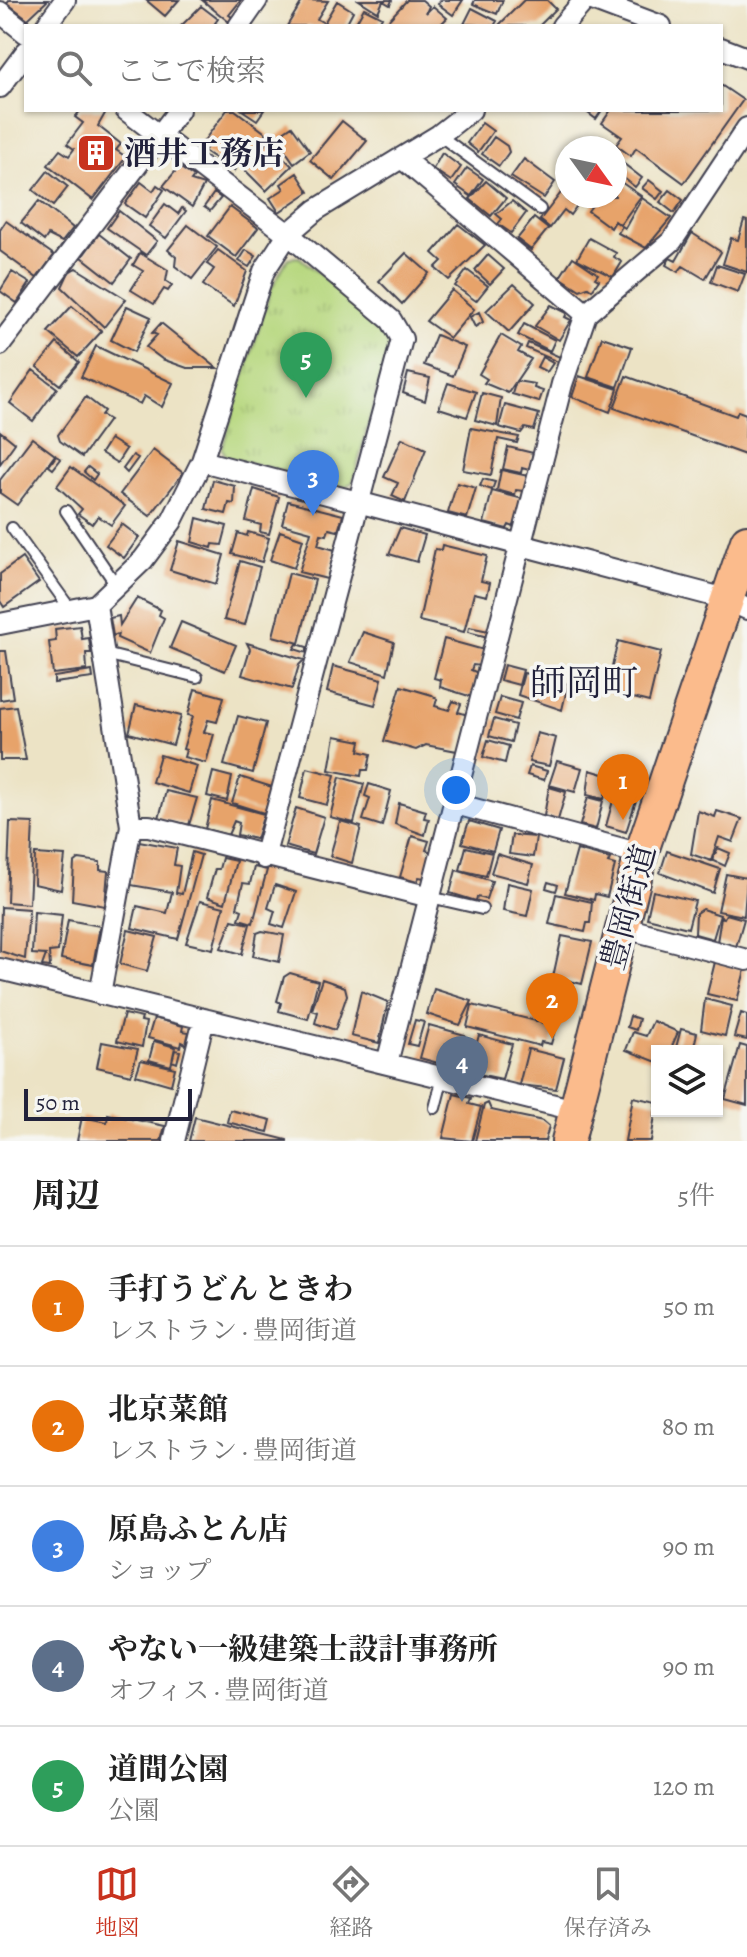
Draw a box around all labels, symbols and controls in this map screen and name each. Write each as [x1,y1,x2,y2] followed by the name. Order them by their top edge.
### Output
[24,24,723,112] search box
[52,46,96,90] icon: search
[116,51,266,91] text: ここで検索
[124,131,284,175] place label: 酒井工務店
[75,132,117,174] building icon: 酒井工務店
[555,136,627,208] north arrow
[280,332,332,398] pin: 5
[287,450,339,516] pin: 3
[530,658,638,707] district label: 師岡町
[597,754,649,820] pin: 1
[436,770,476,810] your location
[590,839,666,975] street label: 豊岡街道
[526,973,578,1039] pin: 2
[436,1036,488,1102] pin: 4
[651,1045,723,1117] map controls
[651,1045,723,1117] button: layers
[24,1085,192,1121] scale bar
[36,1088,80,1118] text: 50 m
[32,1172,100,1219] text: 周辺
[678,1178,715,1213] text: 5件
[108,1269,353,1309] text: 手打うどん ときわ
[53,1289,63,1324] text: 1
[663,1289,715,1324] text: 50 m
[108,1313,357,1348] text: レストラン · 豊岡街道
[108,1389,228,1429] text: 北京菜館
[52,1409,64,1444] text: 2
[662,1409,715,1444] text: 80 m
[108,1433,357,1468] text: レストラン · 豊岡街道
[108,1509,288,1549] text: 原島ふとん店
[52,1529,64,1564] text: 3
[663,1529,715,1564] text: 90 m
[108,1553,211,1588] text: ショップ
[108,1629,498,1669] text: やない一級建築士設計事務所
[52,1649,64,1684] text: 4
[663,1649,715,1684] text: 90 m
[108,1673,329,1708] text: オフィス · 豊岡街道
[108,1749,228,1789] text: 道間公園
[52,1769,64,1804] text: 5
[653,1769,715,1804] text: 120 m
[108,1793,160,1828] text: 公園
[95,1862,139,1943] tab: 地図
[329,1862,374,1943] tab: 経路
[564,1862,652,1943] tab: 保存済み

